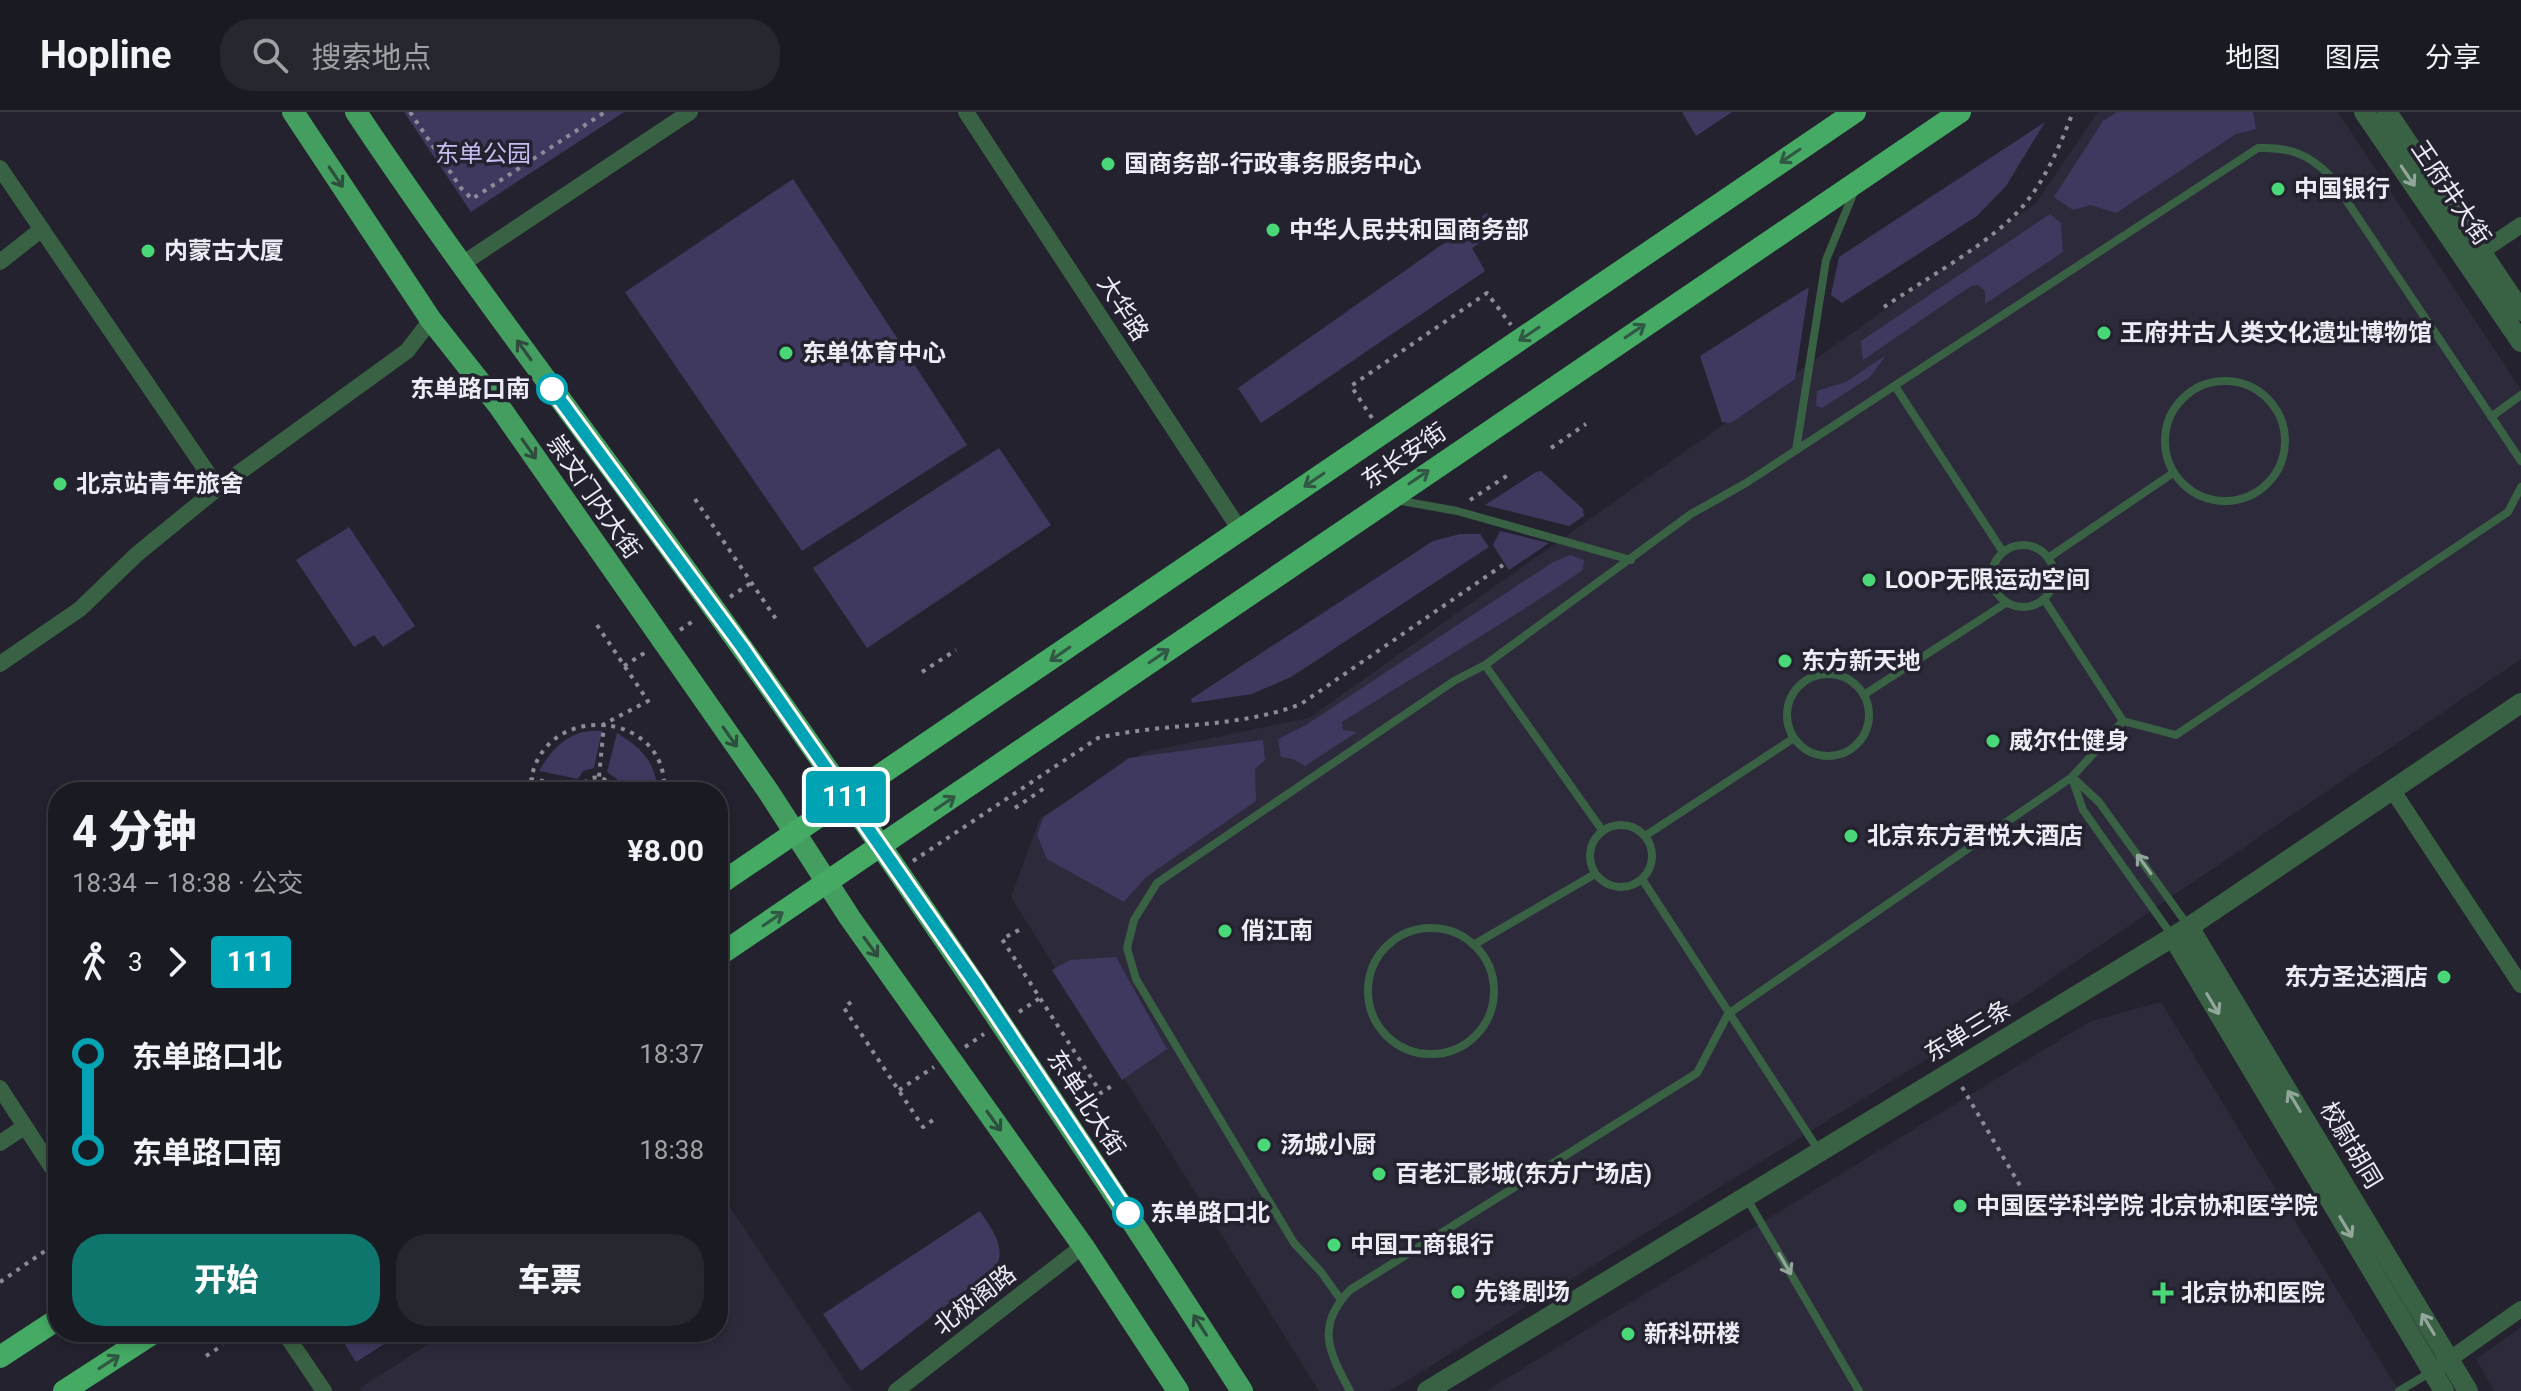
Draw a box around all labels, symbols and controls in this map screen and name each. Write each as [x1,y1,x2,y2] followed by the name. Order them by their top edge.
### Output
[220,19,780,91] search box
[40,33,172,77] text: Hopline
[248,33,292,77] icon: search
[312,40,432,75] text: 搜索地点
[2225,41,2281,74] text: 地图
[2325,41,2381,74] text: 图层
[2425,41,2481,74] text: 分享
[2406,135,2496,251] street label: 王府井大街
[435,140,531,168] park label: 东单公园
[1780,148,1802,164] one-way arrow
[1124,150,1421,178] place label: 国商务部-行政事务服务中心
[1099,155,1117,173] marker: 国商务部-行政事务服务中心
[328,165,344,188] one-way arrow
[2400,165,2416,187] one-way arrow
[2294,175,2390,203] place label: 中国银行
[2269,180,2287,198] marker: 中国银行
[1289,216,1529,244] place label: 中华人民共和国商务部
[1264,221,1282,239] marker: 中华人民共和国商务部
[164,237,284,265] place label: 内蒙古大厦
[139,242,157,260] marker: 内蒙古大厦
[1092,270,1154,346] street label: 大华路
[2120,319,2432,347] place label: 王府井古人类文化遗址博物馆
[1623,323,1645,339] one-way arrow
[2095,324,2113,342] marker: 王府井古人类文化遗址博物馆
[1519,326,1541,342] one-way arrow
[802,339,946,367] place label: 东单体育中心
[516,340,533,361] one-way arrow
[777,344,795,362] marker: 东单体育中心
[537,374,567,404] marker: 东单路口南
[410,375,530,403] place label: 东单路口南
[1356,418,1452,494] street label: 东长安街
[541,430,647,564] street label: 崇文门内大街
[521,437,537,459] one-way arrow
[1408,468,1430,485] one-way arrow
[76,470,244,498] place label: 北京站青年旅舍
[1304,472,1326,488] one-way arrow
[51,475,69,493] marker: 北京站青年旅舍
[1885,566,2090,594] place label: LOOP无限运动空间
[1860,571,1878,589] marker: LOOP无限运动空间
[1050,646,1072,662] one-way arrow
[1801,647,1921,675] place label: 东方新天地
[1147,648,1169,664] one-way arrow
[1776,652,1794,670] marker: 东方新天地
[721,726,738,747] one-way arrow
[2009,727,2129,755] place label: 威尔仕健身
[1984,732,2002,750] marker: 威尔仕健身
[800,771,892,823] line badge: 111
[822,780,870,813] text: 111
[933,795,955,811] one-way arrow
[72,806,196,858] text: 4 分钟
[1867,822,2083,850] place label: 北京东方君悦大酒店
[1842,827,1860,845] marker: 北京东方君悦大酒店
[628,833,704,868] text: ¥8.00
[2135,853,2152,875] one-way arrow
[72,868,303,898] text: 18:34 – 18:38 · 公交
[761,911,783,927] one-way arrow
[1241,917,1313,945] place label: 俏江南
[1216,922,1234,940] marker: 俏江南
[862,936,879,957] one-way arrow
[72,940,116,984] icon: walk
[155,940,199,984] icon: forward
[227,945,275,978] text: 111
[128,947,143,977] text: 3
[2284,963,2428,991] place label: 东方圣达酒店
[2435,968,2453,986] marker: 东方圣达酒店
[2205,992,2221,1015] one-way arrow
[1920,994,2016,1068] street label: 东单三条
[132,1039,282,1074] text: 东单路口北
[639,1039,704,1069] text: 18:37
[1042,1045,1130,1161] street label: 东单北大街
[2286,1090,2302,1113] one-way arrow
[2314,1097,2388,1193] street label: 校尉胡同
[986,1109,1002,1131] one-way arrow
[1280,1131,1376,1159] place label: 汤城小厨
[132,1135,282,1170] text: 东单路口南
[639,1135,704,1165] text: 18:38
[1255,1136,1273,1154] marker: 汤城小厨
[1395,1160,1652,1188] place label: 百老汇影城(东方广场店)
[1370,1165,1388,1183] marker: 百老汇影城(东方广场店)
[1976,1192,2318,1220] place label: 中国医学科学院 北京协和医学院
[1951,1197,1969,1215] marker: 中国医学科学院 北京协和医学院
[1113,1198,1143,1228] marker: 东单路口北
[1150,1199,1270,1227] place label: 东单路口北
[2338,1215,2354,1238] one-way arrow
[1350,1231,1494,1259] place label: 中国工商银行
[72,1234,380,1326] button: 开始
[396,1234,704,1326] button: 车票
[1325,1236,1343,1254] marker: 中国工商银行
[1777,1252,1793,1275] one-way arrow
[929,1259,1021,1341] street label: 北极阁路
[1474,1278,1570,1306] place label: 先锋剧场
[2181,1279,2325,1307] place label: 北京协和医院
[2152,1282,2174,1304] marker: 北京协和医院
[1449,1283,1467,1301] marker: 先锋剧场
[2419,1313,2435,1336] one-way arrow
[1192,1315,1209,1337] one-way arrow
[1644,1320,1740,1348] place label: 新科研楼
[1619,1325,1637,1343] marker: 新科研楼
[98,1353,120,1370] one-way arrow

